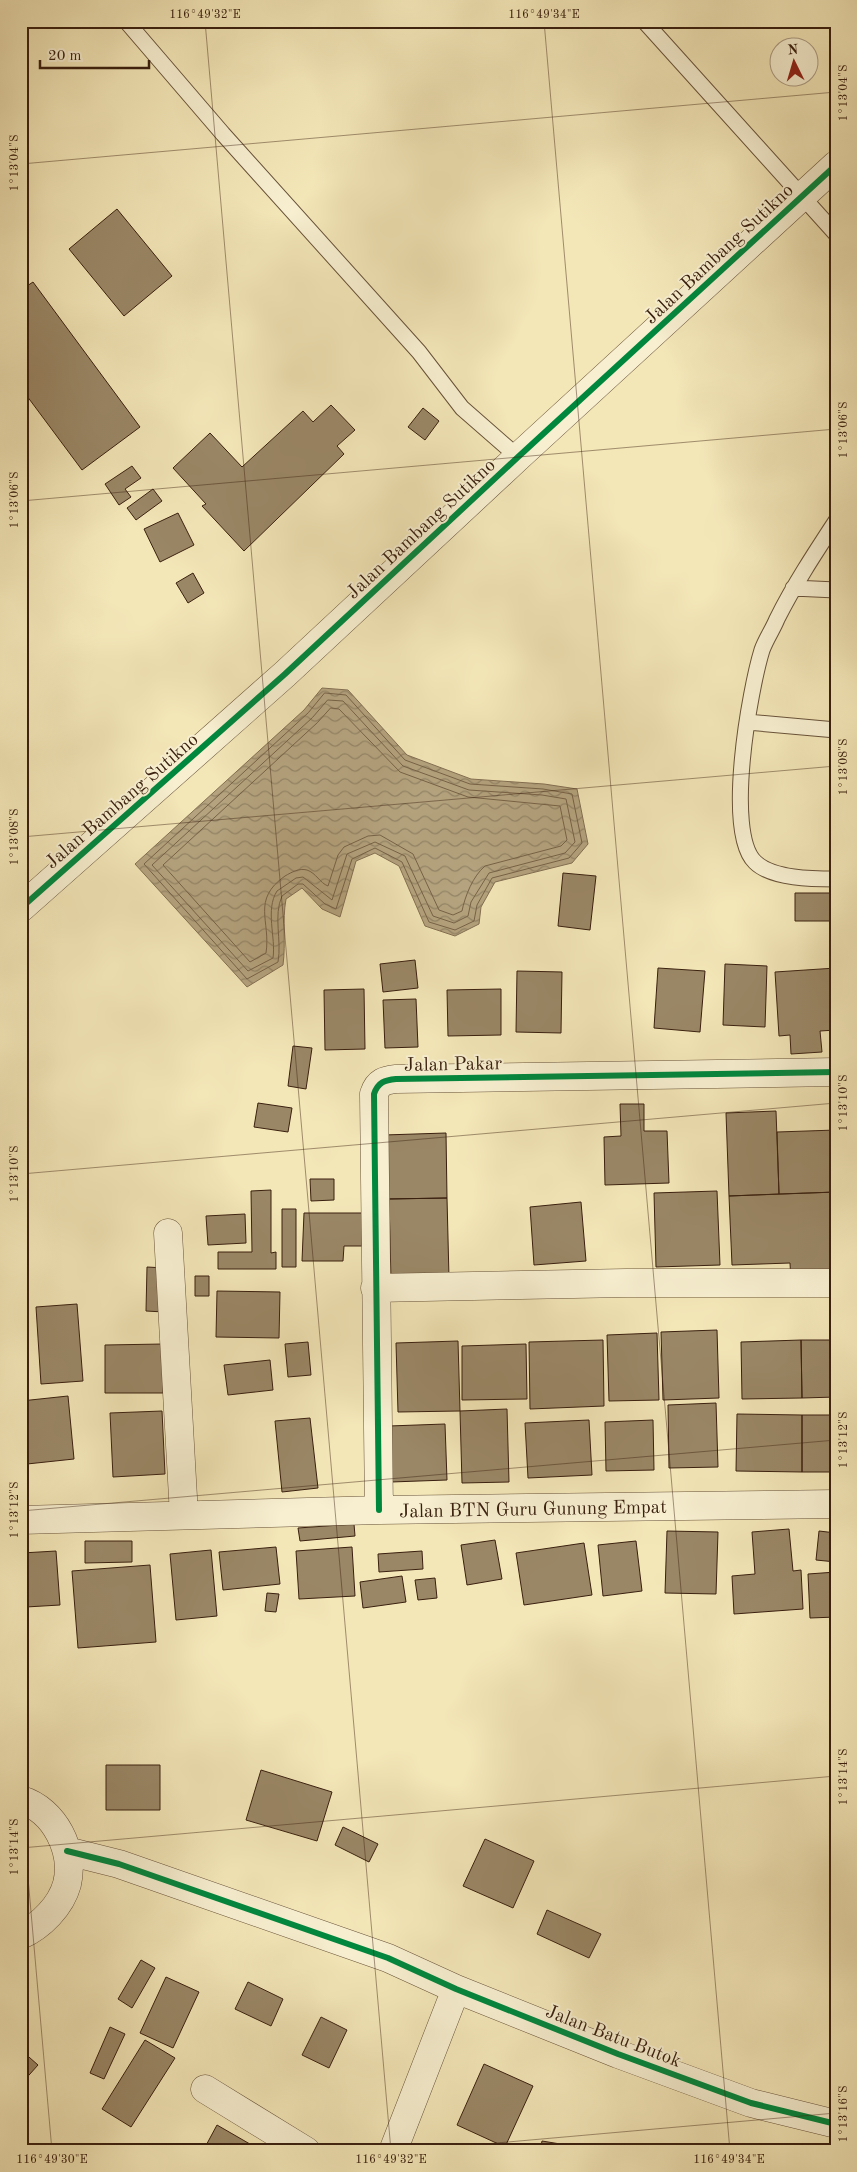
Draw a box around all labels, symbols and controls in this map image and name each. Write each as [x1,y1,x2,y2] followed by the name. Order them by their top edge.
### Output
[169,9,241,21] text: 116°49'32"E
[508,9,580,21] text: 116°49'34"E
[40,38,149,70] scale bar
[770,38,820,88] north arrow
[787,43,799,57] text: N
[48,49,82,64] text: 20 m
[838,65,850,121] text: 1°13'04"S
[9,135,21,191] text: 1°13'04"S
[642,181,798,328] street label: Jalan Bambang Sutikno
[838,402,850,458] text: 1°13'06"S
[344,456,500,603] street label: Jalan Bambang Sutikno
[9,472,21,528] text: 1°13'06"S
[43,731,203,873] street label: Jalan Bambang Sutikno
[838,739,850,795] text: 1°13'08"S
[9,809,21,865] text: 1°13'08"S
[404,1055,503,1076] street label: Jalan Pakar
[838,1075,850,1131] text: 1°13'10"S
[9,1146,21,1202] text: 1°13'10"S
[838,1412,850,1468] text: 1°13'12"S
[9,1482,21,1538] text: 1°13'12"S
[399,1499,667,1522] street label: Jalan BTN Guru Gunung Empat
[838,1749,850,1805] text: 1°13'14"S
[9,1819,21,1875] text: 1°13'14"S
[543,2003,684,2072] street label: Jalan Batu Butok
[838,2086,850,2142] text: 1°13'16"S
[16,2154,88,2166] text: 116°49'30"E
[355,2154,427,2166] text: 116°49'32"E
[693,2154,765,2166] text: 116°49'34"E

